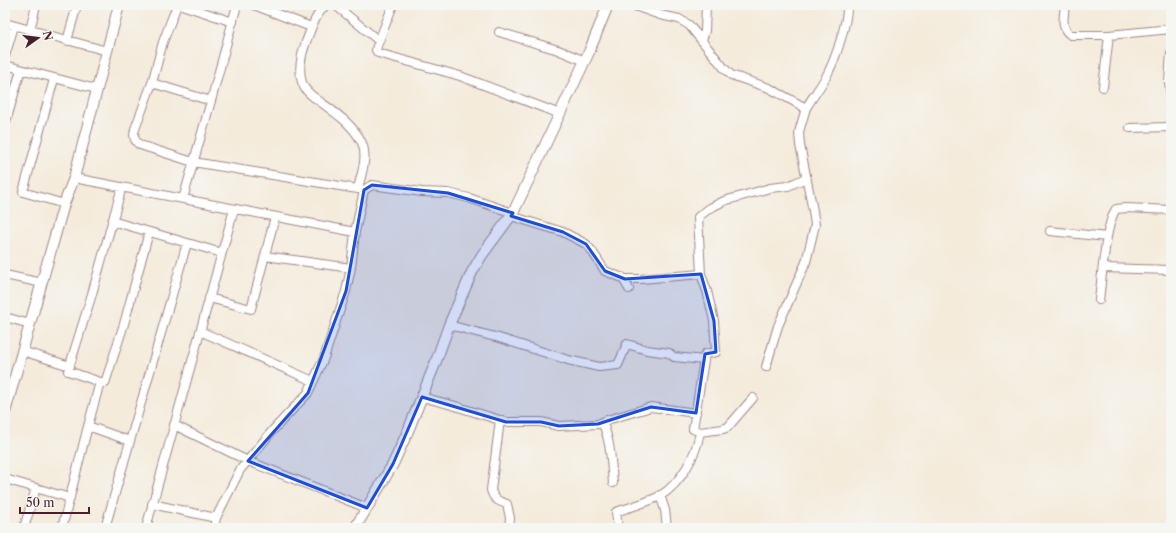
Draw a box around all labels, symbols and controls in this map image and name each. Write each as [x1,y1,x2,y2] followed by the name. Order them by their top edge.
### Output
[18,18,58,58] north arrow
[40,29,56,42] text: N
[20,489,89,515] scale bar
[26,495,55,510] text: 50 m

